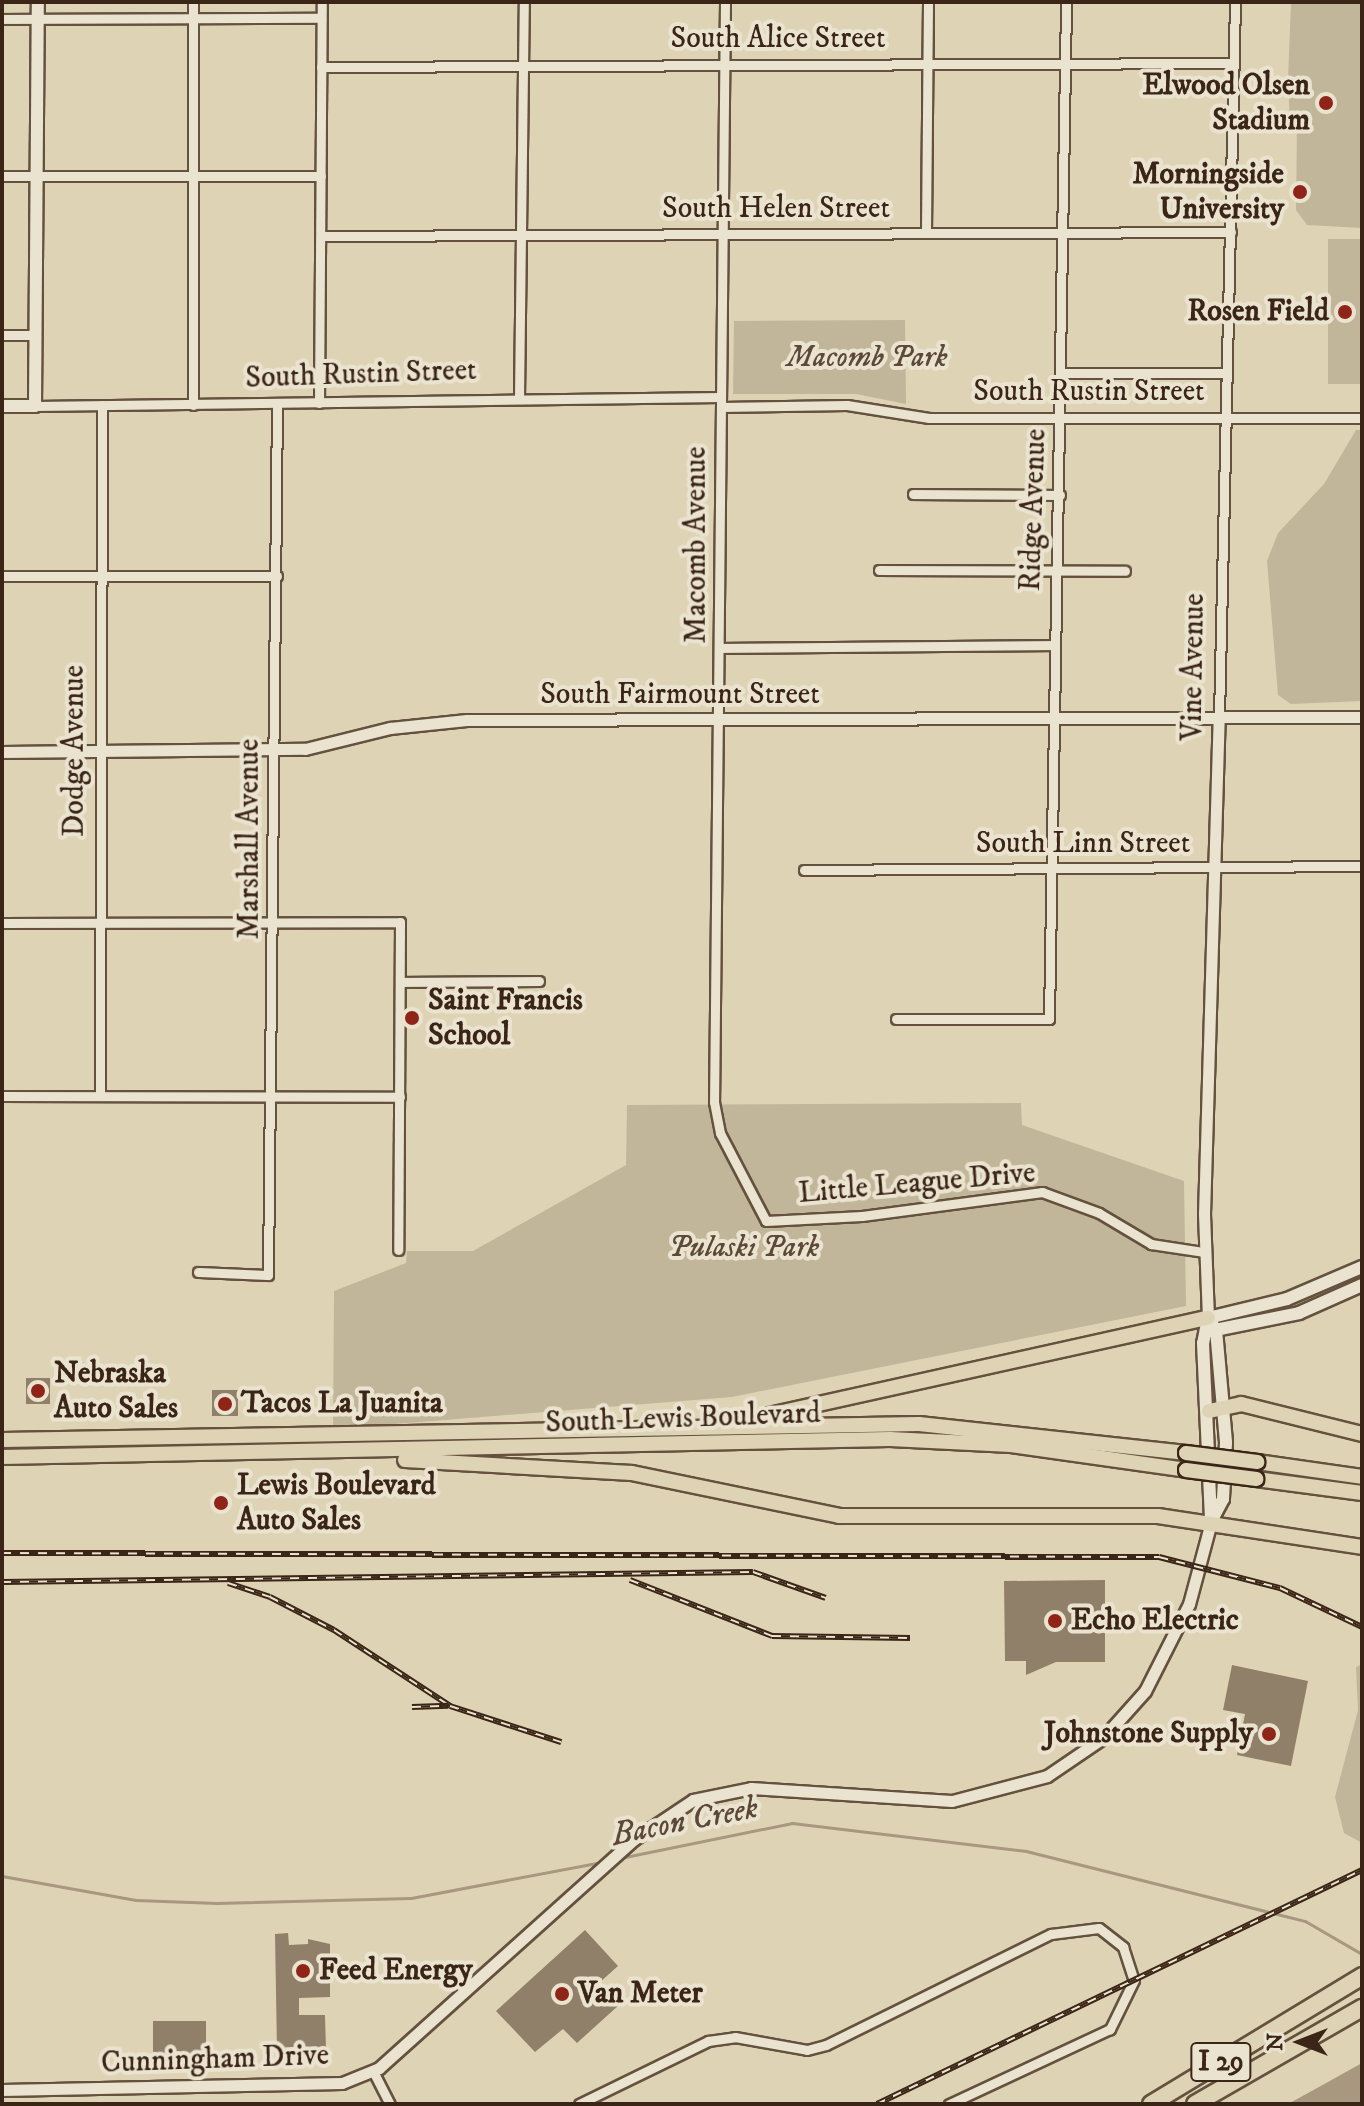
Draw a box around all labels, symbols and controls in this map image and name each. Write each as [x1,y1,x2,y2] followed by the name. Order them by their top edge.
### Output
[670,21,886,57] street label: South Alice Street
[1142,68,1310,138] place label: Elwood Olsen Stadium
[1317,94,1335,112] marker: Elwood Olsen Stadium
[1133,157,1284,228] place label: Morningside University
[1291,183,1309,201] marker: Morningside University
[662,191,890,227] street label: South Helen Street
[1188,294,1329,330] place label: Rosen Field
[1336,303,1354,321] marker: Rosen Field
[787,340,947,376] park label: Macomb Park
[245,353,477,397] street label: South Rustin Street
[973,374,1205,410] street label: South Rustin Street
[1013,428,1055,592] street label: Ridge Avenue
[679,446,715,644] street label: Macomb Avenue
[1175,593,1213,741] street label: Vine Avenue
[57,665,93,837] street label: Dodge Avenue
[540,677,820,713] street label: South Fairmount Street
[232,739,268,939] street label: Marshall Avenue
[976,826,1190,862] street label: South Linn Street
[428,983,583,1054] place label: Saint Francis School
[403,1009,421,1027] marker: Saint Francis School
[797,1156,1037,1212] street label: Little League Drive
[669,1230,819,1266] park label: Pulaski Park
[54,1356,178,1426] place label: Nebraska Auto Sales
[29,1382,47,1400] marker: Nebraska Auto Sales
[241,1386,443,1422] place label: Tacos La Juanita
[216,1395,234,1413] marker: Tacos La Juanita
[545,1396,821,1442] street label: South Lewis Boulevard
[237,1468,436,1538] place label: Lewis Boulevard Auto Sales
[212,1494,230,1512] marker: Lewis Boulevard Auto Sales
[1071,1603,1239,1639] place label: Echo Electric
[1046,1612,1064,1630] marker: Echo Electric
[1044,1716,1253,1752] place label: Johnstone Supply
[1260,1725,1278,1743] marker: Johnstone Supply
[609,1789,761,1855] water label: Bacon Creek
[319,1953,472,1989] place label: Feed Energy
[294,1962,312,1980] marker: Feed Energy
[578,1976,703,2012] place label: Van Meter
[553,1985,571,2003] marker: Van Meter
[1260,2002,1340,2082] north arrow
[1262,2033,1289,2051] text: N
[100,2038,330,2082] street label: Cunningham Drive
[1189,2038,1253,2086] road number: I 29

